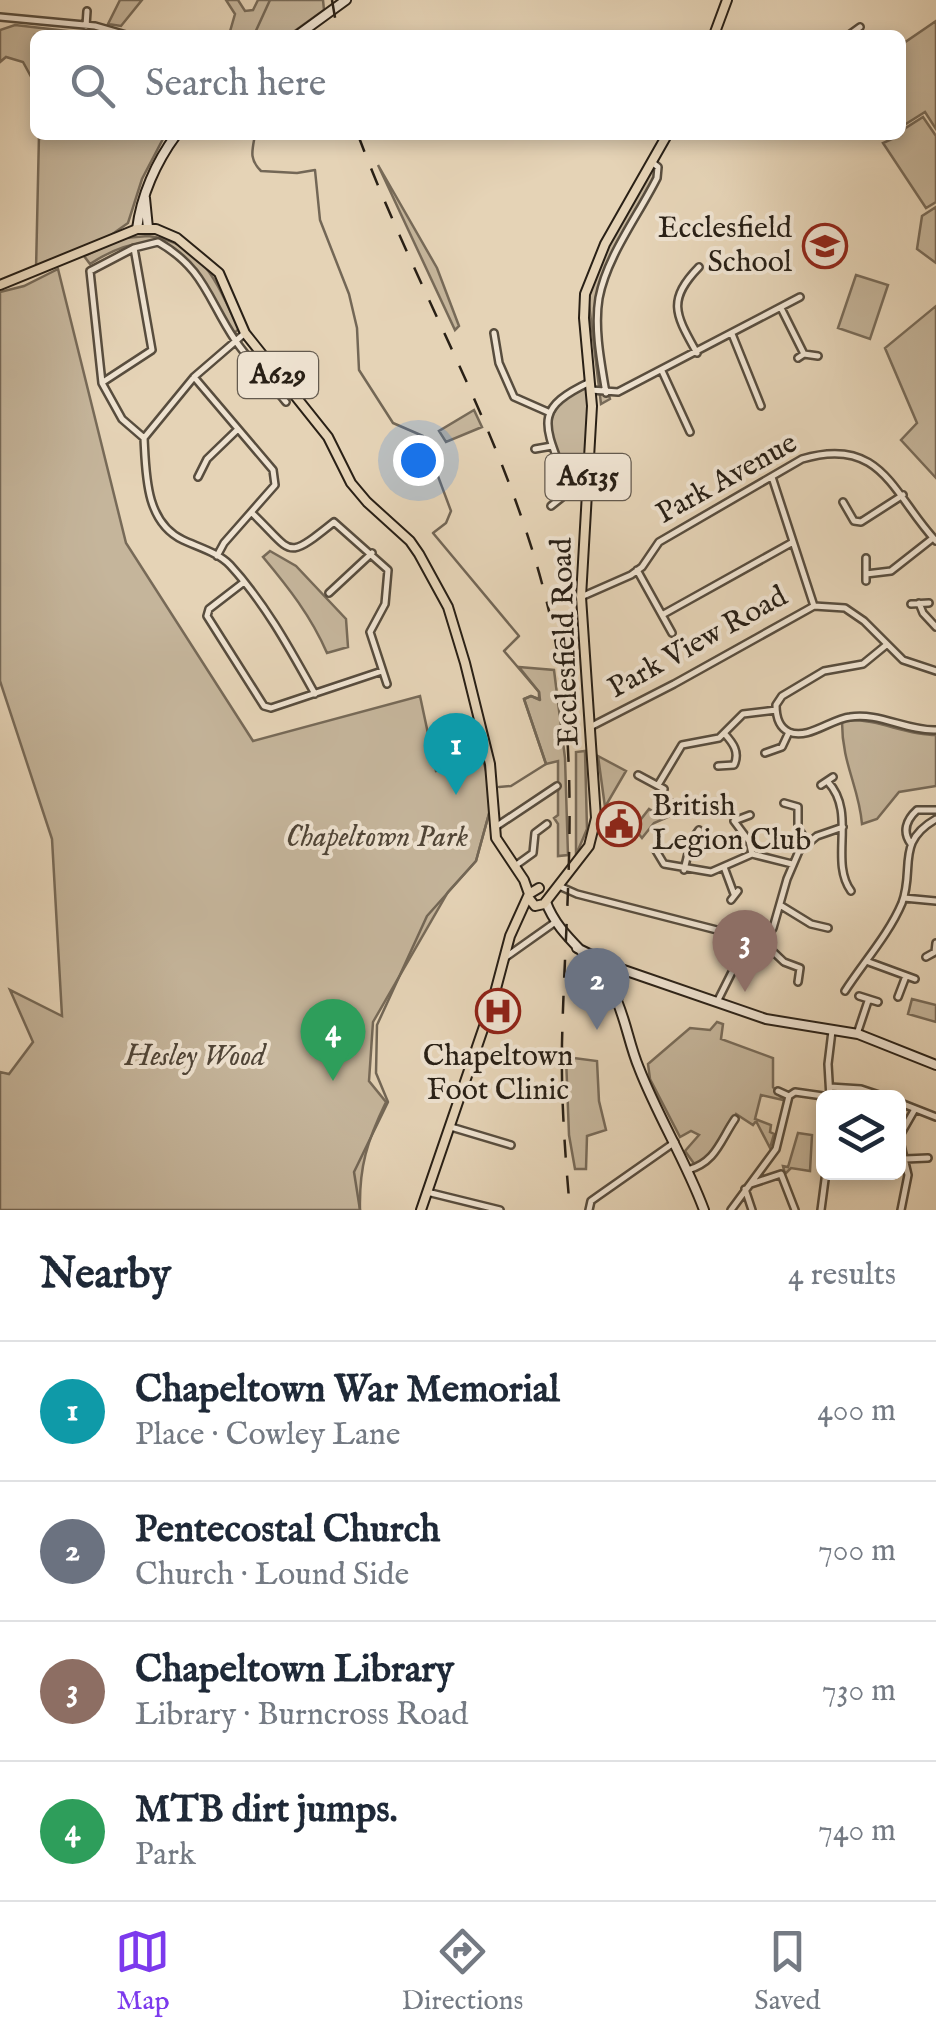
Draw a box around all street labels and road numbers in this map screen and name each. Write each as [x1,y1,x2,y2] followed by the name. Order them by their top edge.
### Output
[238,352,318,398] road number: A629
[650,425,804,533] street label: Park Avenue
[546,454,630,500] road number: A6135
[543,536,589,747] street label: Ecclesfield Road
[602,578,795,708] street label: Park View Road

